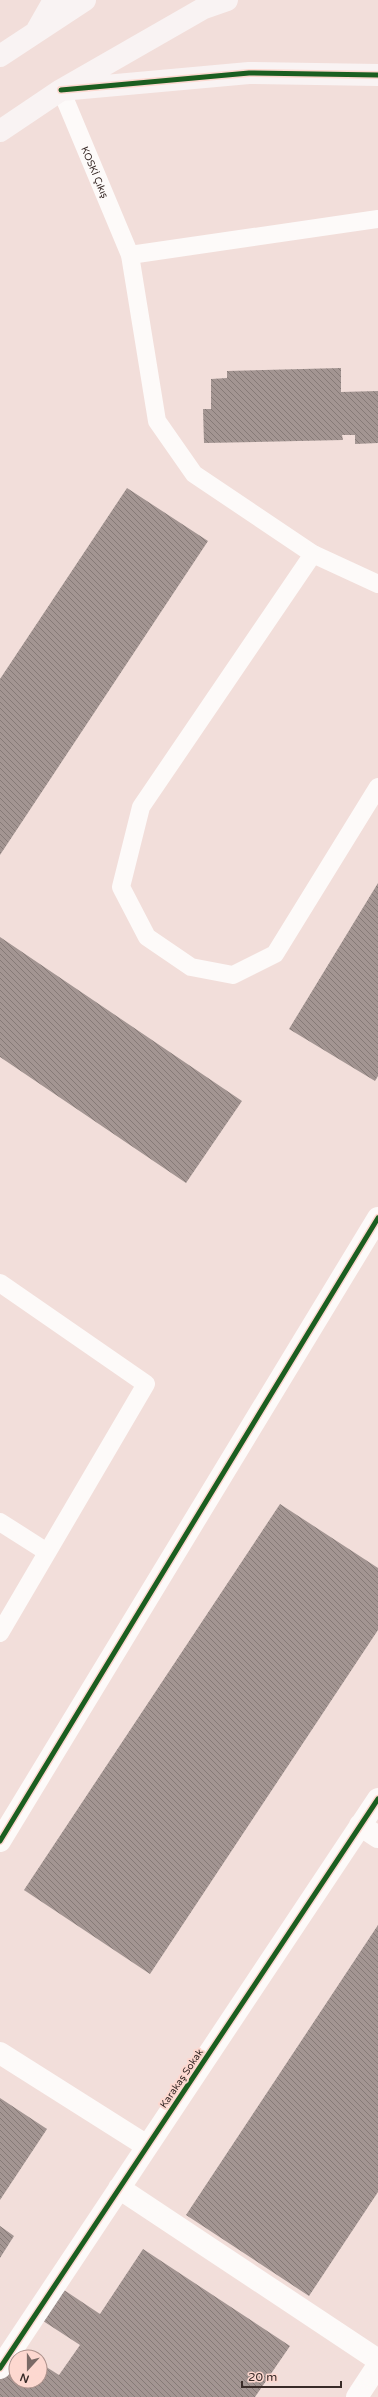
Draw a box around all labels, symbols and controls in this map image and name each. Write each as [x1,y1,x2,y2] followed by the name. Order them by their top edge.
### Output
[78,145,111,200] street label: KOSKİ Çıkış
[158,2046,206,2110] street label: Karakaş Sokak
[8,2349,48,2389] north arrow
[242,2363,341,2389] scale bar
[18,2370,31,2386] text: N
[248,2370,277,2384] text: 20 m

